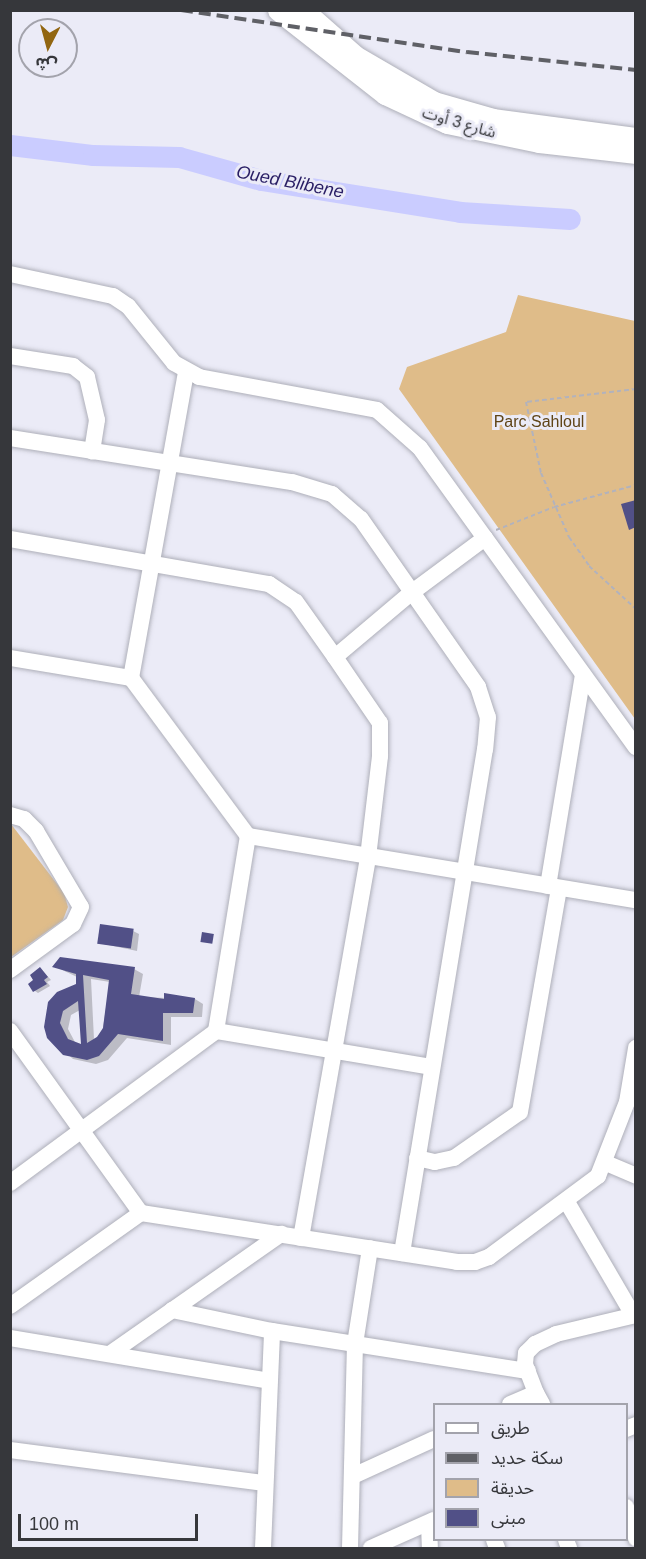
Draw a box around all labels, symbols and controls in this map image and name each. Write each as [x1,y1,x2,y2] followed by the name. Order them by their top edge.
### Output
[18,18,78,78] north arrow
[34,55,58,74] text: ش
[420,103,498,143] street label: شارع 3 أوت
[234,161,346,203] water label: Oued Blibene
[494,412,584,432] park label: Parc Sahloul
[433,1403,628,1541] legend
[491,1418,530,1438] text: طريق
[491,1448,563,1468] text: سكة حديد
[491,1478,534,1498] text: حديقة
[21,1502,201,1540] scale bar
[491,1508,526,1528] text: مبنى
[29,1514,79,1534] text: 100 m

